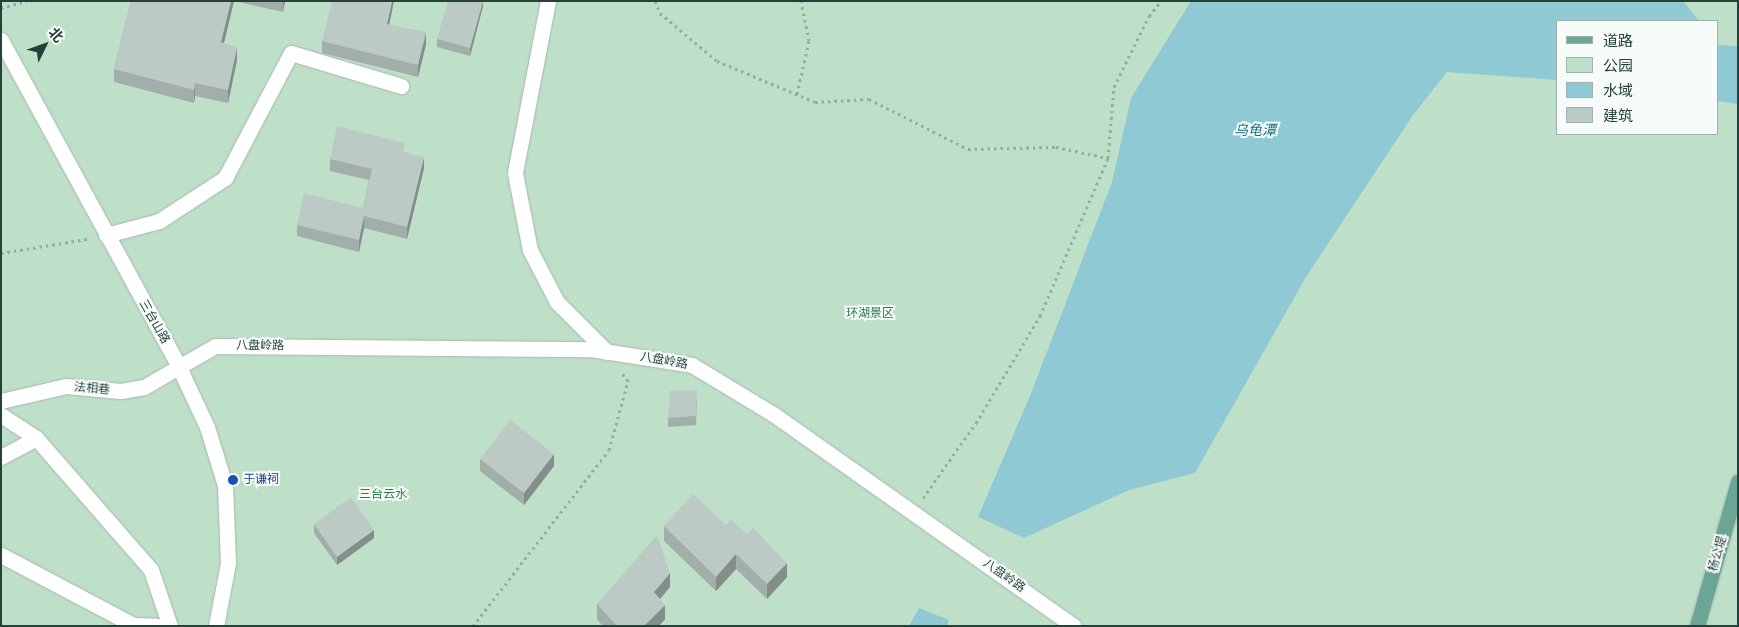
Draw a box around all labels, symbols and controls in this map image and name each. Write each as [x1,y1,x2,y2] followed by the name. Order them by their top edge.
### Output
[20,20,70,70] north arrow
[1556,20,1719,135] legend
[46,24,67,46] text: 北
[1603,32,1633,49] text: 道路
[1603,57,1633,74] text: 公园
[1603,82,1633,99] text: 水域
[1603,107,1633,124] text: 建筑
[1234,122,1276,138] water label: 乌龟潭
[136,298,172,346] street label: 三台山路
[846,307,894,321] park label: 环湖景区
[236,338,284,354] street label: 八盘岭路
[639,350,689,372] street label: 八盘岭路
[73,380,111,398] street label: 法相巷
[243,473,279,487] place label: 于谦祠
[227,474,239,486] marker: 于谦祠
[359,488,407,502] park label: 三台云水
[1706,535,1730,573] street label: 杨公堤
[980,556,1028,596] street label: 八盘岭路

